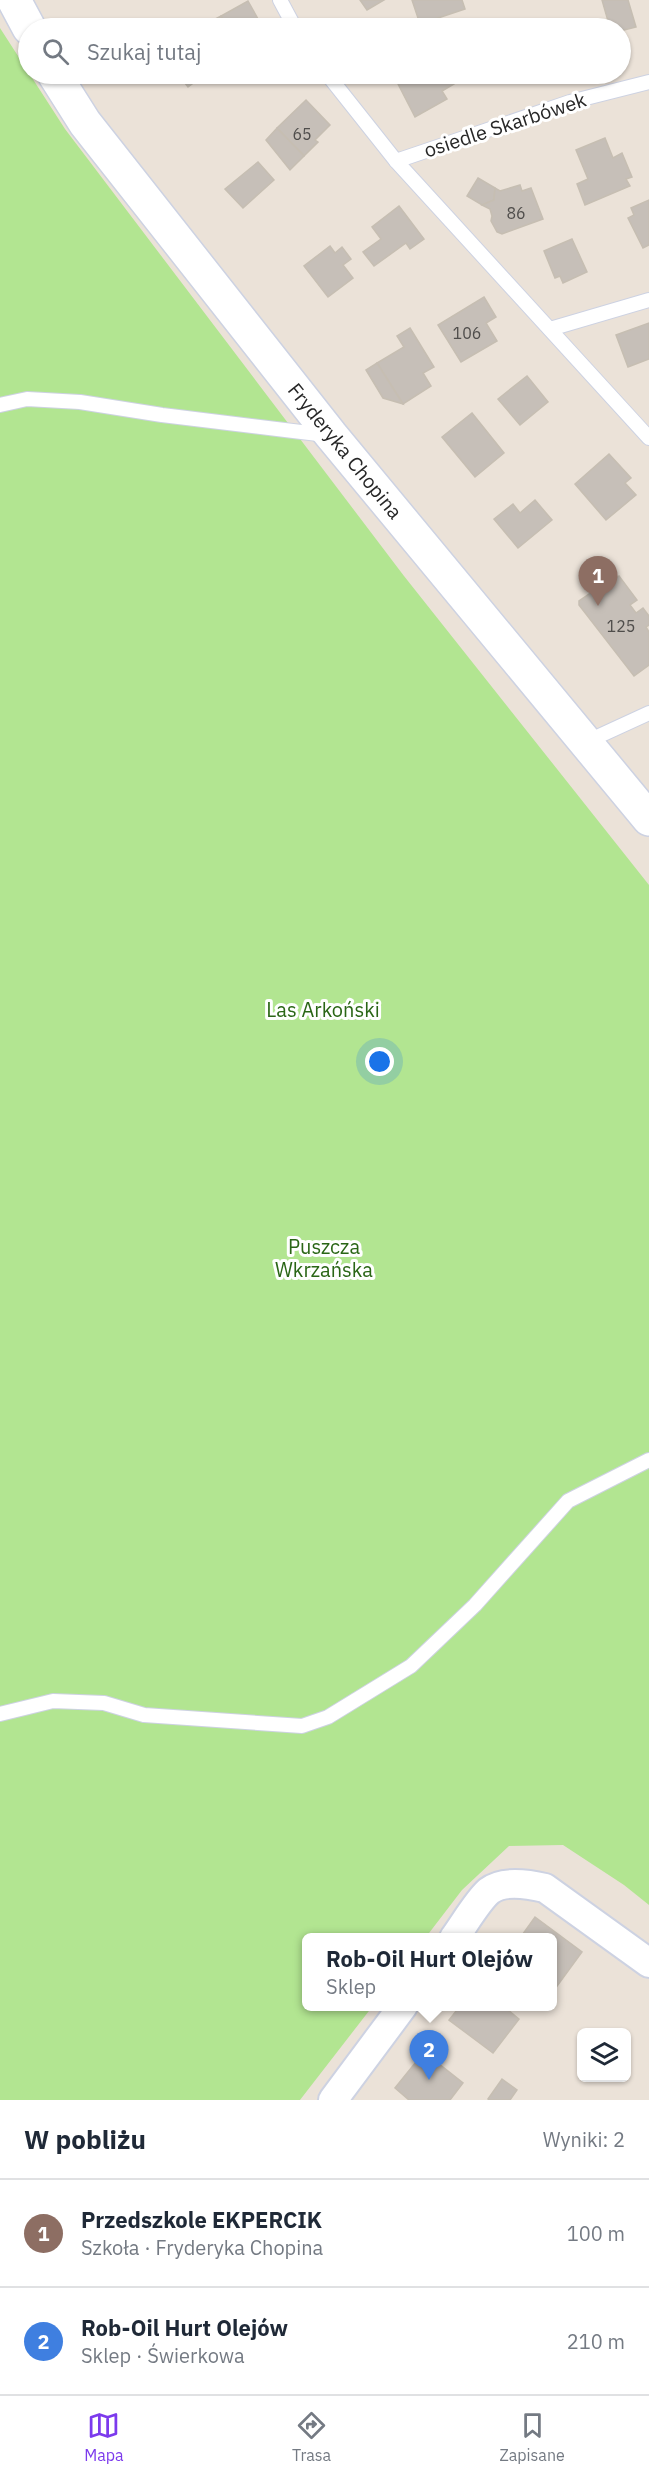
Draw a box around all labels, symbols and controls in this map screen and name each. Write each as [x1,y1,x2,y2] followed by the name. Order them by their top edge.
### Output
[18,18,631,84] search box
[39,35,72,68] icon: search
[87,37,202,66] text: Szukaj tutaj
[420,85,590,164] street label: osiedle Skarbówek
[292,124,312,144] house number: 65
[506,203,526,223] house number: 86
[453,323,481,343] house number: 106
[282,377,409,525] street label: Fryderyka Chopina
[578,556,618,606] pin: 1
[607,616,635,636] house number: 125
[266,996,380,1023] park label: Las Arkoński
[365,1047,394,1076] your location
[275,1233,373,1283] park label: Puszcza Wkrzańska
[302,1933,557,2011] popup
[326,1944,533,1973] text: Rob-Oil Hurt Olejów
[326,1973,376,2000] text: Sklep
[577,2028,631,2082] map controls
[577,2028,631,2082] button: layers
[410,2030,448,2080] pin: 2
[24,2122,146,2156] text: W pobliżu
[543,2126,625,2153] text: Wyniki: 2
[81,2205,322,2234] text: Przedszkole EKPERCIK
[38,2220,50,2247] text: 1
[567,2220,625,2247] text: 100 m
[81,2234,323,2261] text: Szkoła · Fryderyka Chopina
[81,2313,288,2342] text: Rob-Oil Hurt Olejów
[38,2328,50,2355] text: 2
[567,2328,625,2355] text: 210 m
[81,2342,245,2369] text: Sklep · Świerkowa
[84,2409,124,2465] tab: Mapa
[292,2409,331,2465] tab: Trasa
[499,2409,565,2465] tab: Zapisane

